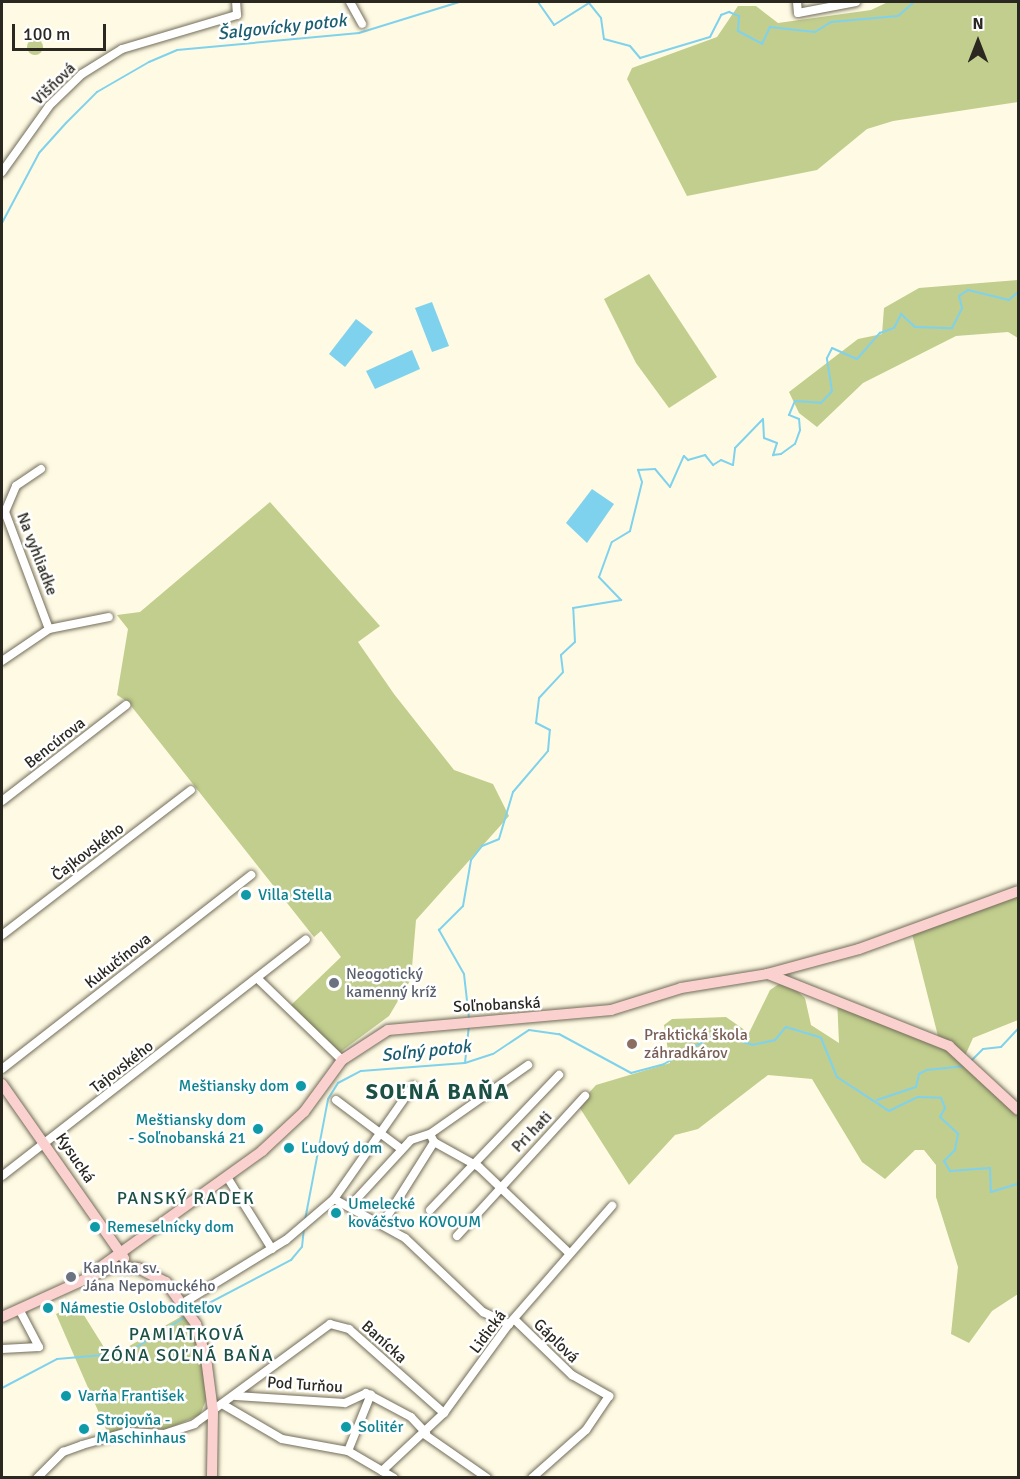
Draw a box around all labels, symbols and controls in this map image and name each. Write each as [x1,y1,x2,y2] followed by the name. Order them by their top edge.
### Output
[217,10,347,44] water label: Šalgovícky potok
[15,12,110,50] scale bar
[948,12,1008,72] north arrow
[972,14,984,34] text: N
[23,23,70,45] text: 100 m
[28,59,80,109] street label: Višňová
[12,510,62,598] street label: Na vyhliadke
[21,713,89,773] street label: Bencúrova
[48,819,128,885] street label: Čajkovského
[258,885,332,905] place label: Villa Stella
[239,888,253,902] marker: Villa Stella
[81,929,155,993] street label: Kukučínova
[346,964,437,1002] place label: Neogotický kamenný kríž
[327,976,341,990] marker: Neogotický kamenný kríž
[453,993,541,1017] street label: Soľnobanská
[644,1025,748,1063] place label: Praktická škola záhradkárov
[380,1036,472,1066] water label: Soľný potok
[87,1037,157,1097] street label: Tajovského
[625,1037,639,1051] marker: Praktická škola záhradkárov
[179,1076,289,1096] place label: Meštiansky dom
[294,1079,308,1093] marker: Meštiansky dom
[366,1079,510,1105] district label: SOĽNÁ BAŇA
[508,1108,556,1156] street label: Pri hati
[129,1110,246,1148] place label: Meštiansky dom - Soľnobanská 21
[251,1122,265,1136] marker: Meštiansky dom - Soľnobanská 21
[51,1129,99,1187] street label: Kysucká
[301,1138,382,1158] place label: Ľudový dom
[282,1141,296,1155] marker: Ľudový dom
[117,1187,255,1209] district label: PANSKÝ RADEK
[348,1194,481,1232] place label: Umelecké kováčstvo KOVOUM
[329,1206,343,1220] marker: Umelecké kováčstvo KOVOUM
[107,1217,234,1237] place label: Remeselnícky dom
[88,1220,102,1234] marker: Remeselnícky dom
[83,1258,216,1296] place label: Kaplnka sv. Jána Nepomuckého
[64,1270,78,1284] marker: Kaplnka sv. Jána Nepomuckého
[60,1298,222,1318] place label: Námestie Osloboditeľov
[41,1301,55,1315] marker: Námestie Osloboditeľov
[466,1307,510,1357] street label: Lidická
[529,1315,583,1367] street label: Gápľová
[357,1317,411,1367] street label: Banícka
[100,1324,274,1366] district label: PAMIATKOVÁ ZÓNA SOĽNÁ BAŇA
[266,1373,344,1397] street label: Pod Turňou
[78,1386,185,1406] place label: Varňa František
[59,1389,73,1403] marker: Varňa František
[96,1410,186,1448] place label: Strojovňa - Maschinhaus
[358,1417,403,1437] place label: Solitér
[339,1420,353,1434] marker: Solitér
[77,1422,91,1436] marker: Strojovňa - Maschinhaus

